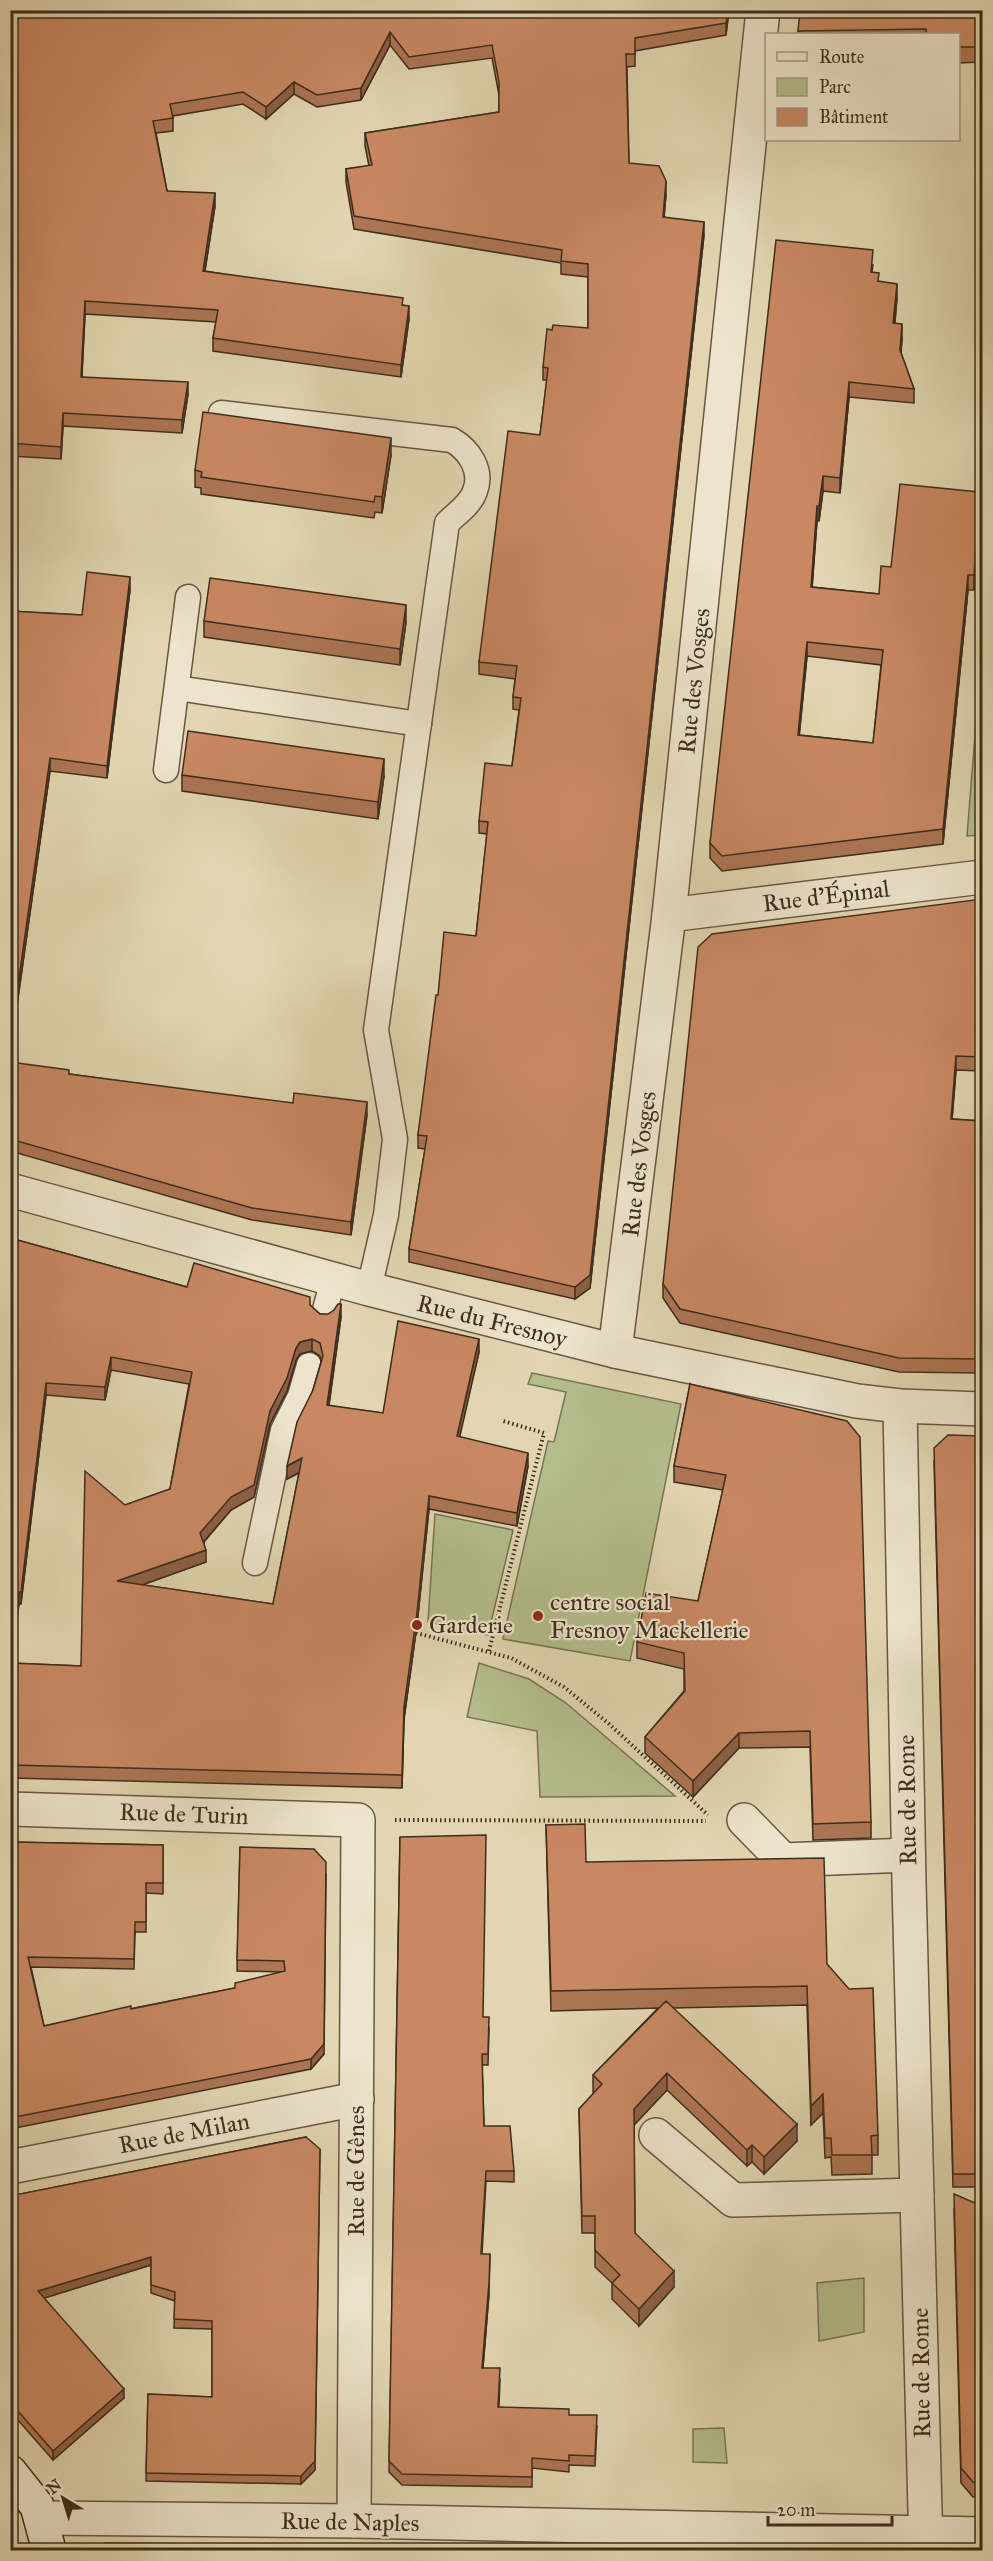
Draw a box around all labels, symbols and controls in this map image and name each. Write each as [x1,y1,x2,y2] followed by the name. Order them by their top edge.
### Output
[765,33,960,141] legend
[819,46,864,68] text: Route
[819,76,851,98] text: Parc
[819,106,889,128] text: Bâtiment
[671,607,717,755] street label: Rue des Vosges
[761,873,892,919] street label: Rue d'Épinal
[615,1089,663,1239] street label: Rue des Vosges
[414,1288,571,1354] street label: Rue du Fresnoy
[550,1587,749,1645] place label: centre social Fresnoy Mackellerie
[531,1609,545,1623] marker: centre social Fresnoy Mackellerie
[429,1610,513,1640] place label: Garderie
[410,1618,424,1632] marker: Garderie
[891,1734,923,1866] street label: Rue de Rome
[119,1797,249,1831] street label: Rue de Turin
[341,2105,371,2237] street label: Rue de Gênes
[116,2106,252,2160] street label: Rue de Milan
[905,2307,937,2439] street label: Rue de Rome
[33,2468,93,2528] north arrow
[43,2475,66,2498] text: N
[768,2489,892,2527] scale bar
[777,2499,815,2521] text: 20 m
[280,2506,420,2538] street label: Rue de Naples

